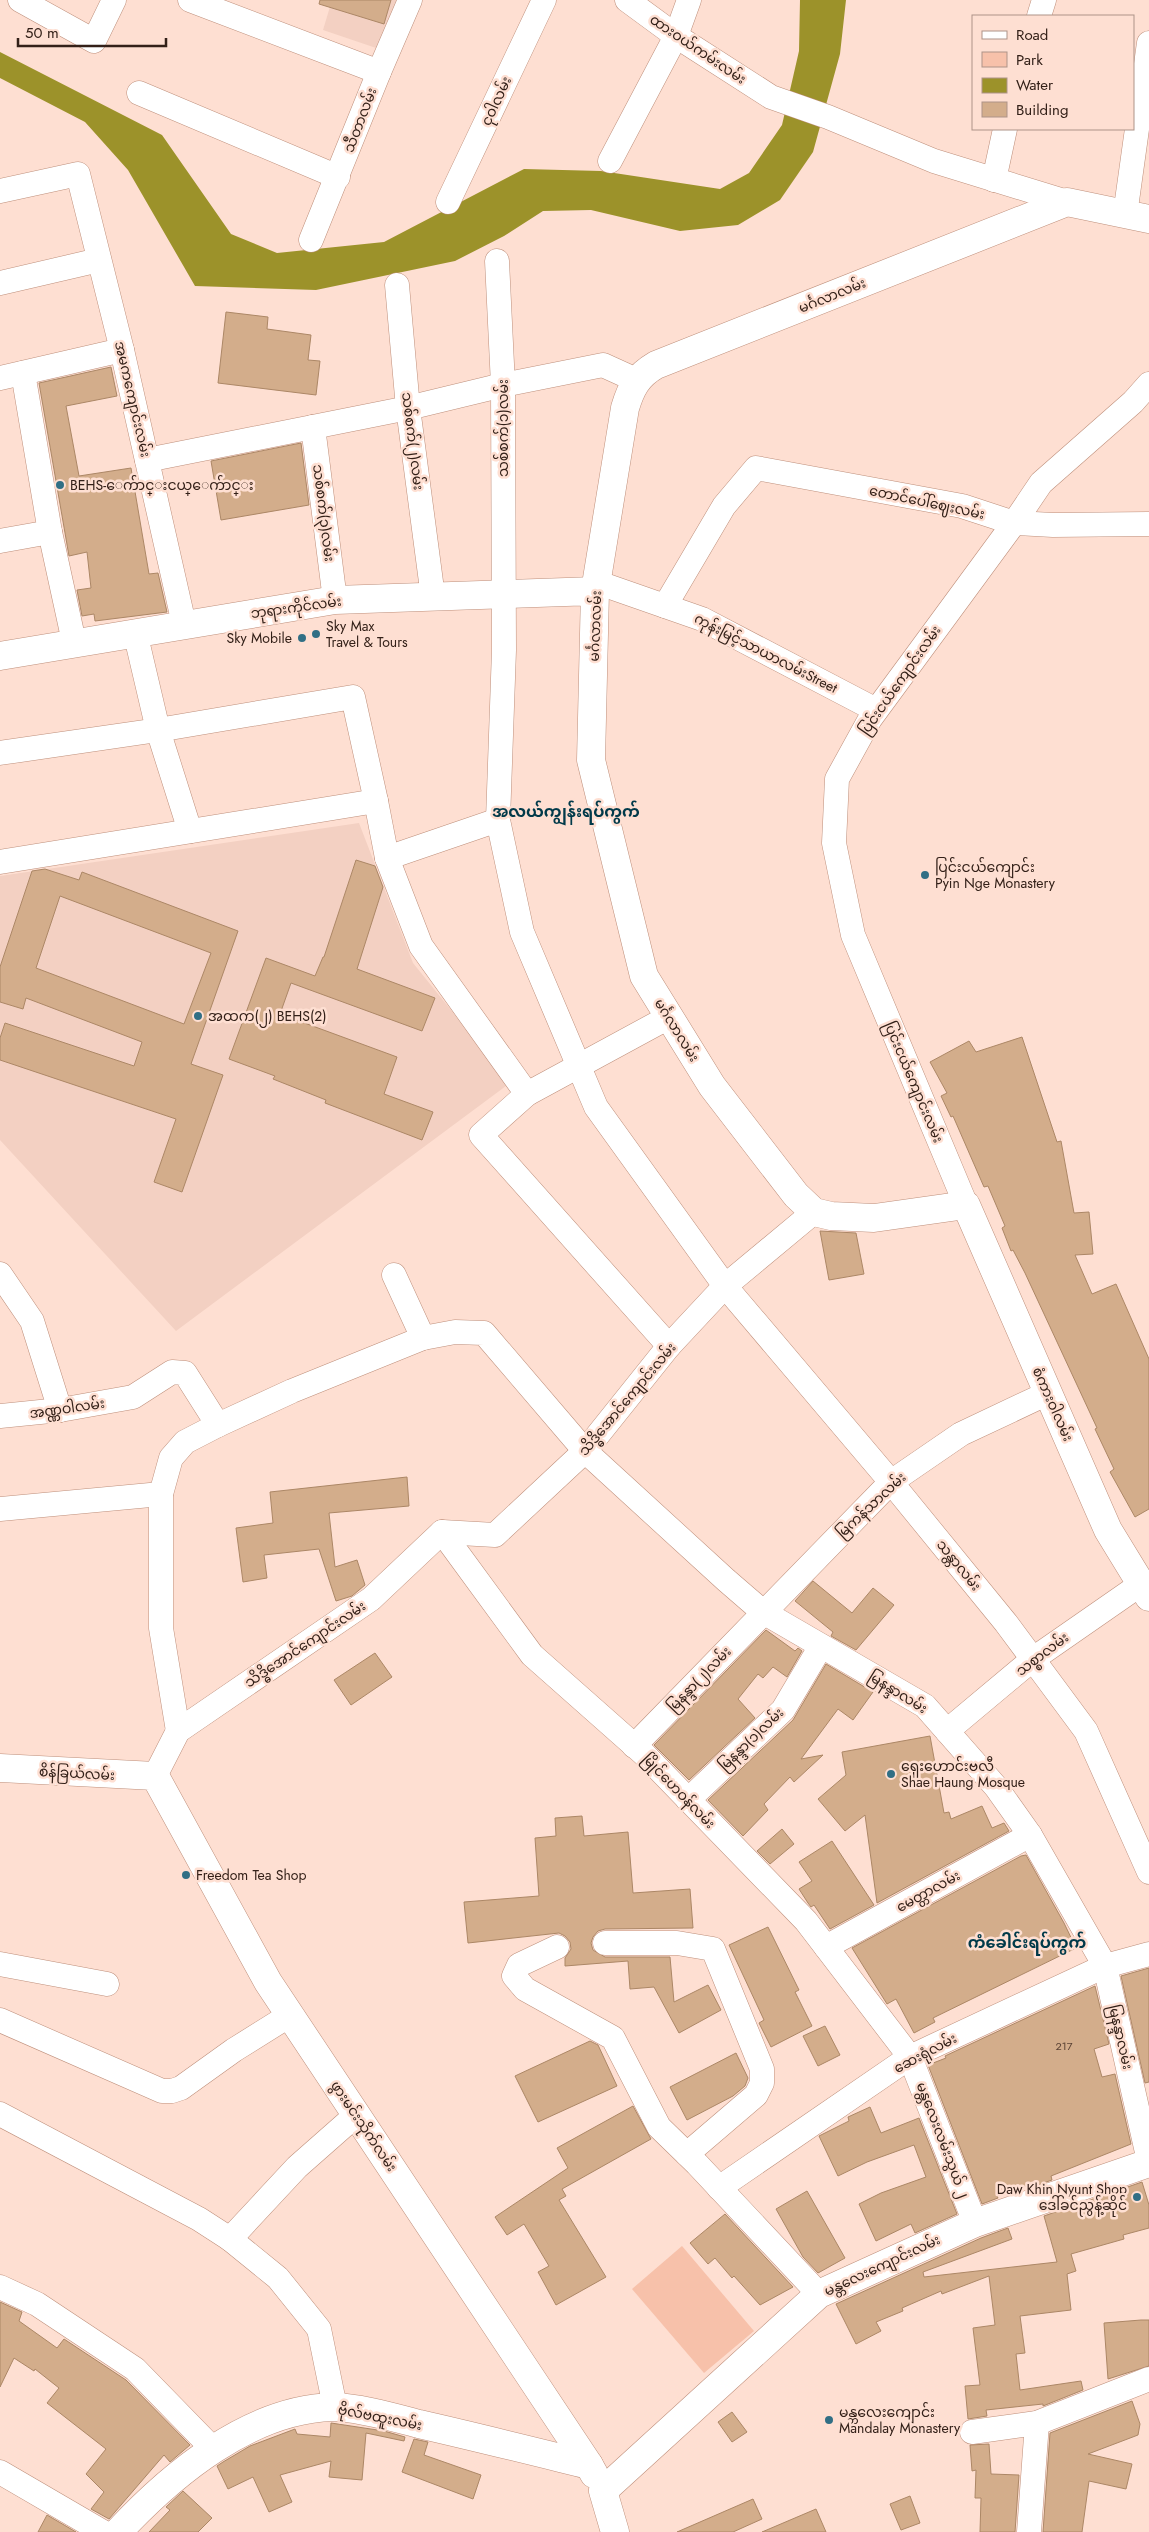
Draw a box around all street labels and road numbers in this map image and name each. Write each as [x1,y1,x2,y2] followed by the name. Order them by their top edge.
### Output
[646,9,750,89] street label: ထားဝယ်ကမ်းလမ်း
[476,73,518,130] street label: ငုဝါလမ်း
[338,85,382,155] street label: သီတာလမ်း
[795,272,869,318] street label: မင်္ဂလာလမ်း
[108,339,156,459] street label: အမကကျောင်းလမ်း
[493,379,513,477] street label: သစ်စက်(၁)လမ်း
[395,391,429,491] street label: သစ်စက်(၂)လမ်း
[306,463,340,563] street label: သစ်စက်(၃)လမ်း
[867,480,987,526] street label: တောင်ပေါ်ဈေးလမ်း
[584,590,606,662] street label: မင်္ဂလာလမ်း
[249,591,343,625] street label: ဘုရားကိုင်လမ်း
[690,608,842,700] street label: ကုန်းမြင့်သာယာလမ်းStreet
[855,621,947,740] street label: ပြင်းငယ်ကျောင်းလမ်း
[650,995,704,1065] street label: မင်္ဂလာလမ်း
[878,1018,949,1146] street label: ပြင်းငယ်ကျောင်းလမ်း
[574,1338,682,1461] street label: သိဒ္ဓိအောင်ကျောင်းလမ်း
[1028,1364,1078,1444] street label: စံကားဝါလမ်း
[28,1393,106,1425] street label: အဏ္ဏဝါလမ်း
[832,1467,912,1544] street label: မြကန်သာလမ်း
[930,1535,986,1596] street label: သန္တာလမ်း
[240,1596,371,1694] street label: သိဒ္ဓိအောင်ကျောင်းလမ်း
[1011,1627,1074,1682] street label: သစ္စာလမ်း
[663,1642,737,1718] street label: မြနန္ဒာ(၂)လမ်း
[864,1666,931,1720] street label: မြနန္ဒာလမ်း
[714,1703,790,1777] street label: မြနန္ဒာ(၁)လမ်း
[637,1749,720,1834] street label: မြိုင်ဟေဝန်လမ်း
[38,1761,115,1787] street label: စိန်ခြယ်လမ်း
[892,1865,965,1919] street label: မေတ္တာလမ်း
[1102,2003,1138,2072] street label: မြနန္ဒာလမ်း
[890,2028,961,2080] street label: ဆေးရုံလမ်း
[325,2077,402,2177] street label: ဖွားမင်းသိုက်လမ်း
[910,2079,974,2202] street label: မန္တလေးလမ်းသွယ် ၂
[821,2229,944,2302] street label: မန္တလေးကျောင်းလမ်း
[336,2399,424,2437] street label: ဗိုလ်ဗထူးလမ်း

